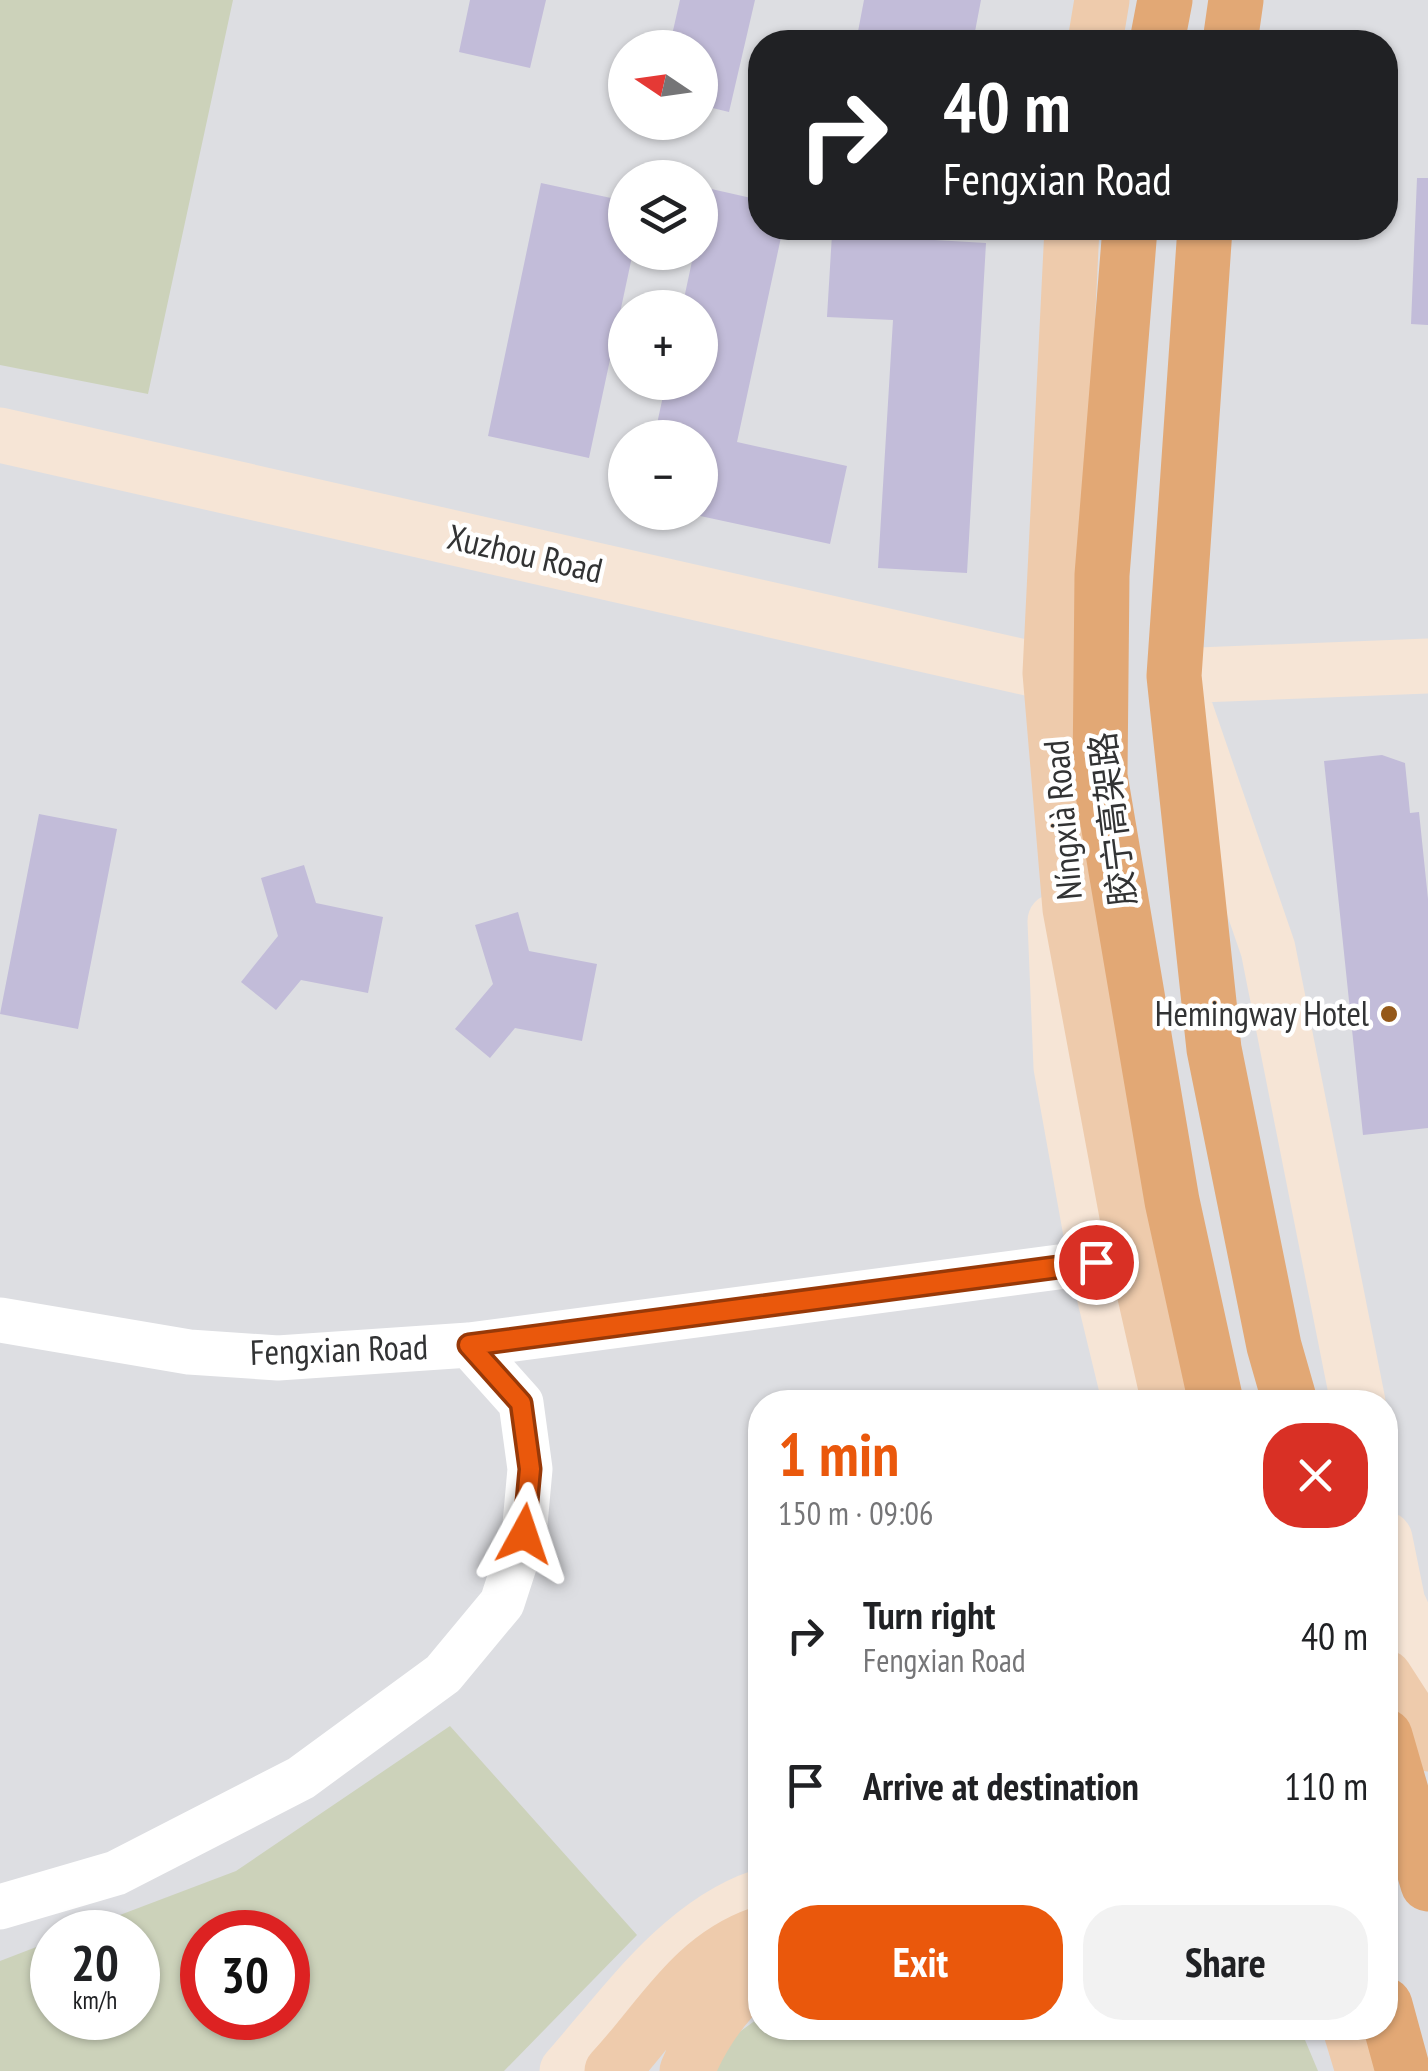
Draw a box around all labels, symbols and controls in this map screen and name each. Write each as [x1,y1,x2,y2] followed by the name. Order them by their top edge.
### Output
[608,30,718,140] north arrow
[608,30,718,530] map controls
[943,61,1071,151] text: 40 m
[778,70,908,200] icon: right
[943,149,1172,207] text: Fengxian Road
[608,160,718,270] button: layers
[608,290,718,400] button: +
[608,420,718,530] button: −
[443,513,607,593] street label: Xuzhou Road
[1079,729,1146,909] street label: 胶宁高架路
[1032,738,1092,902] street label: Níngxià Road
[1155,990,1369,1036] place label: Hemingway Hotel
[1378,1003,1400,1025] marker: Hemingway Hotel
[1054,1220,1139,1305] pin
[1069,1235,1124,1290] icon: arrive
[249,1323,429,1375] street label: Fengxian Road
[778,1415,899,1493] text: 1 min
[1263,1423,1368,1528] button: close
[472,1482,576,1586] position arrow
[778,1492,933,1534] text: 150 m · 09:06
[863,1590,995,1639] text: Turn right
[778,1608,833,1663] icon: right
[1301,1611,1368,1660] text: 40 m
[863,1639,1026,1681] text: Fengxian Road
[778,1758,833,1813] icon: arrive
[863,1761,1139,1810] text: Arrive at destination
[1284,1761,1368,1810] text: 110 m
[778,1905,1063,2020] button: Exit
[1083,1905,1368,2020] button: Share
[180,1910,310,2040] speed limit sign: 30
[71,1930,119,1995] text: 20
[73,1984,117,2016] text: km/h

